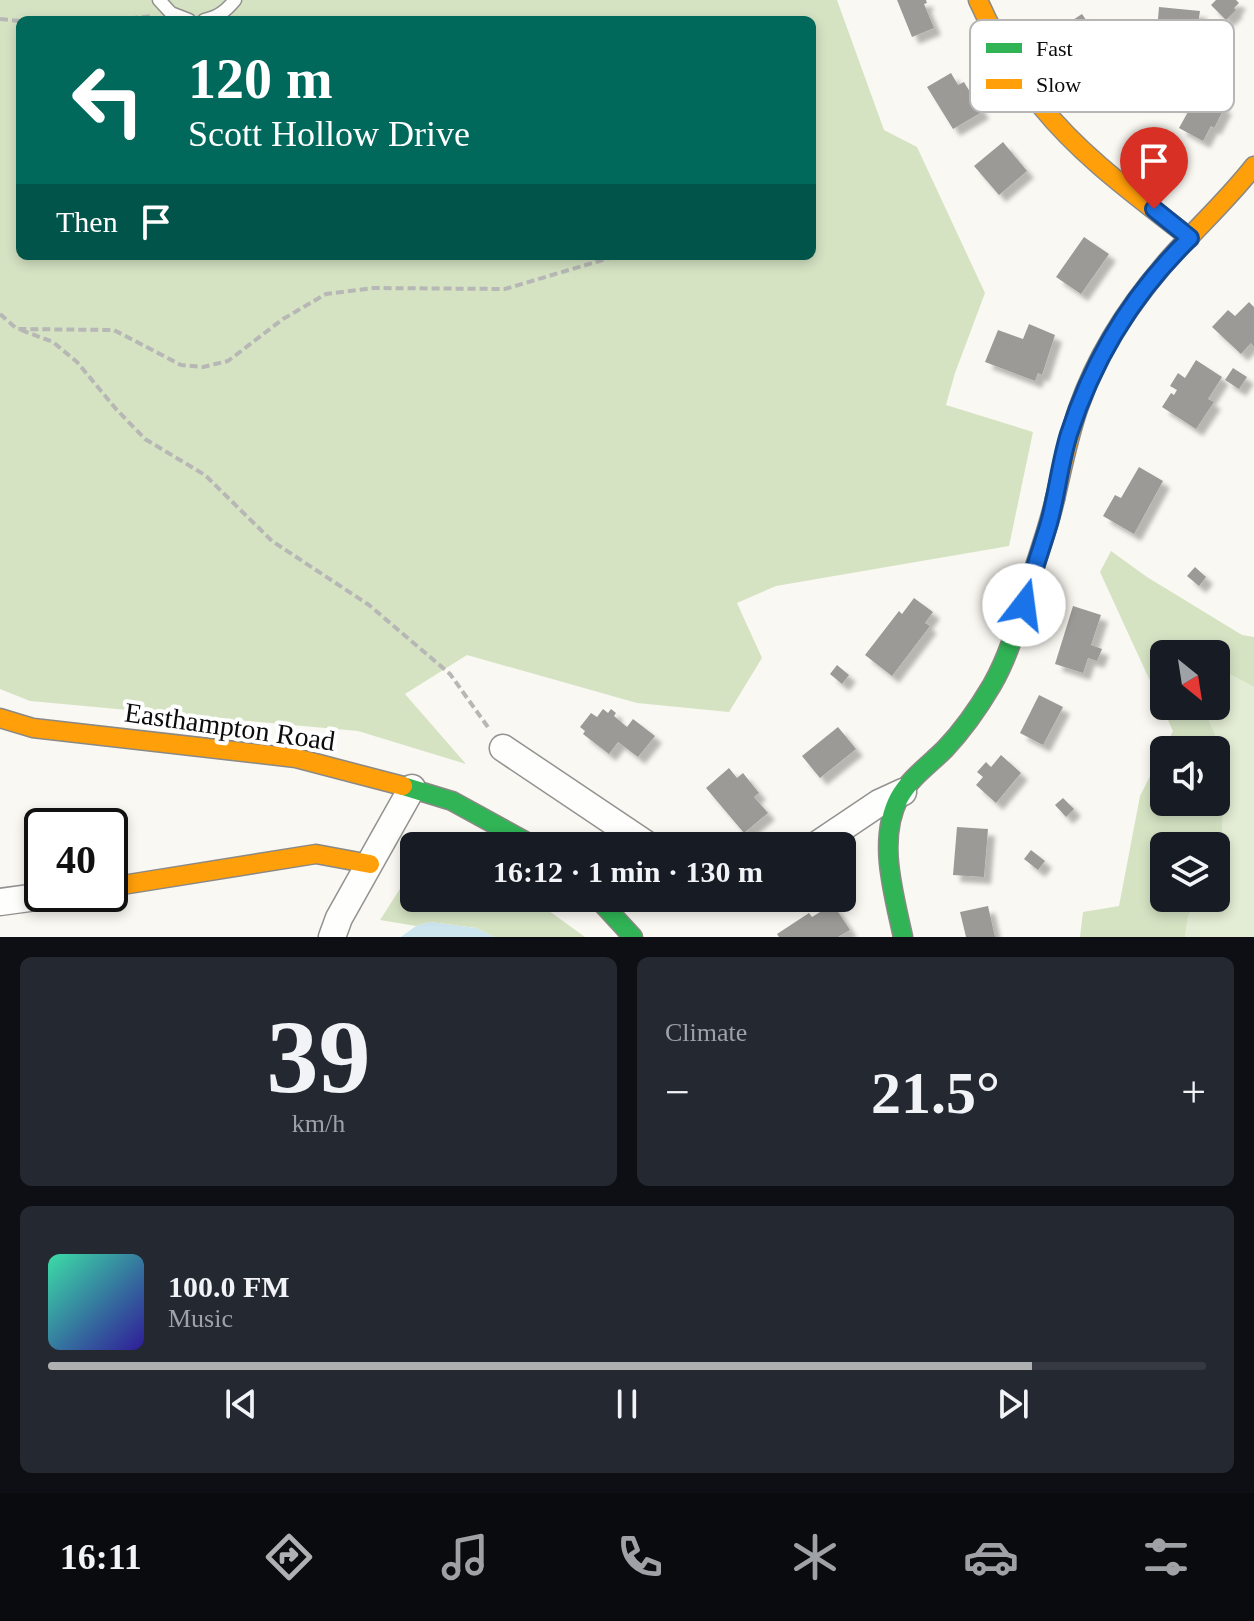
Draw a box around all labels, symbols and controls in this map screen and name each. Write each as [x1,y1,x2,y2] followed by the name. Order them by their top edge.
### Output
[970,20,1234,112] legend
[1036,36,1073,61] text: Fast
[56,48,160,152] icon: left
[188,48,333,110] text: 120 m
[1036,72,1081,97] text: Slow
[188,114,470,154] text: Scott Hollow Drive
[1120,127,1188,209] pin
[1132,139,1176,183] icon: arrive
[134,200,178,244] icon: arrive
[56,205,118,238] text: Then
[982,563,1066,647] position arrow
[1150,640,1230,720] north arrow
[1150,640,1230,912] map controls
[123,696,337,757] street label: Easthampton Road
[1150,736,1230,816] button: sound
[24,808,128,912] speed limit sign: 40
[1150,832,1230,912] button: layers
[493,855,763,888] text: 16:12 · 1 min · 130 m
[267,999,371,1114] text: 39
[665,1018,747,1047] text: Climate
[871,1060,1000,1126] text: 21.5°
[665,1068,690,1117] text: −
[1181,1068,1206,1117] text: +
[292,1109,345,1138] text: km/h
[168,1270,290,1303] text: 100.0 FM
[168,1304,233,1333] text: Music
[219,1382,263,1426] icon: previous
[605,1382,649,1426] icon: pause
[991,1382,1035,1426] icon: next
[261,1529,317,1585] icon: directions
[437,1529,493,1585] icon: music
[612,1529,668,1585] icon: phone
[787,1529,843,1585] icon: climate
[963,1529,1019,1585] icon: car
[1138,1529,1194,1585] icon: filters
[60,1537,142,1577] text: 16:11

